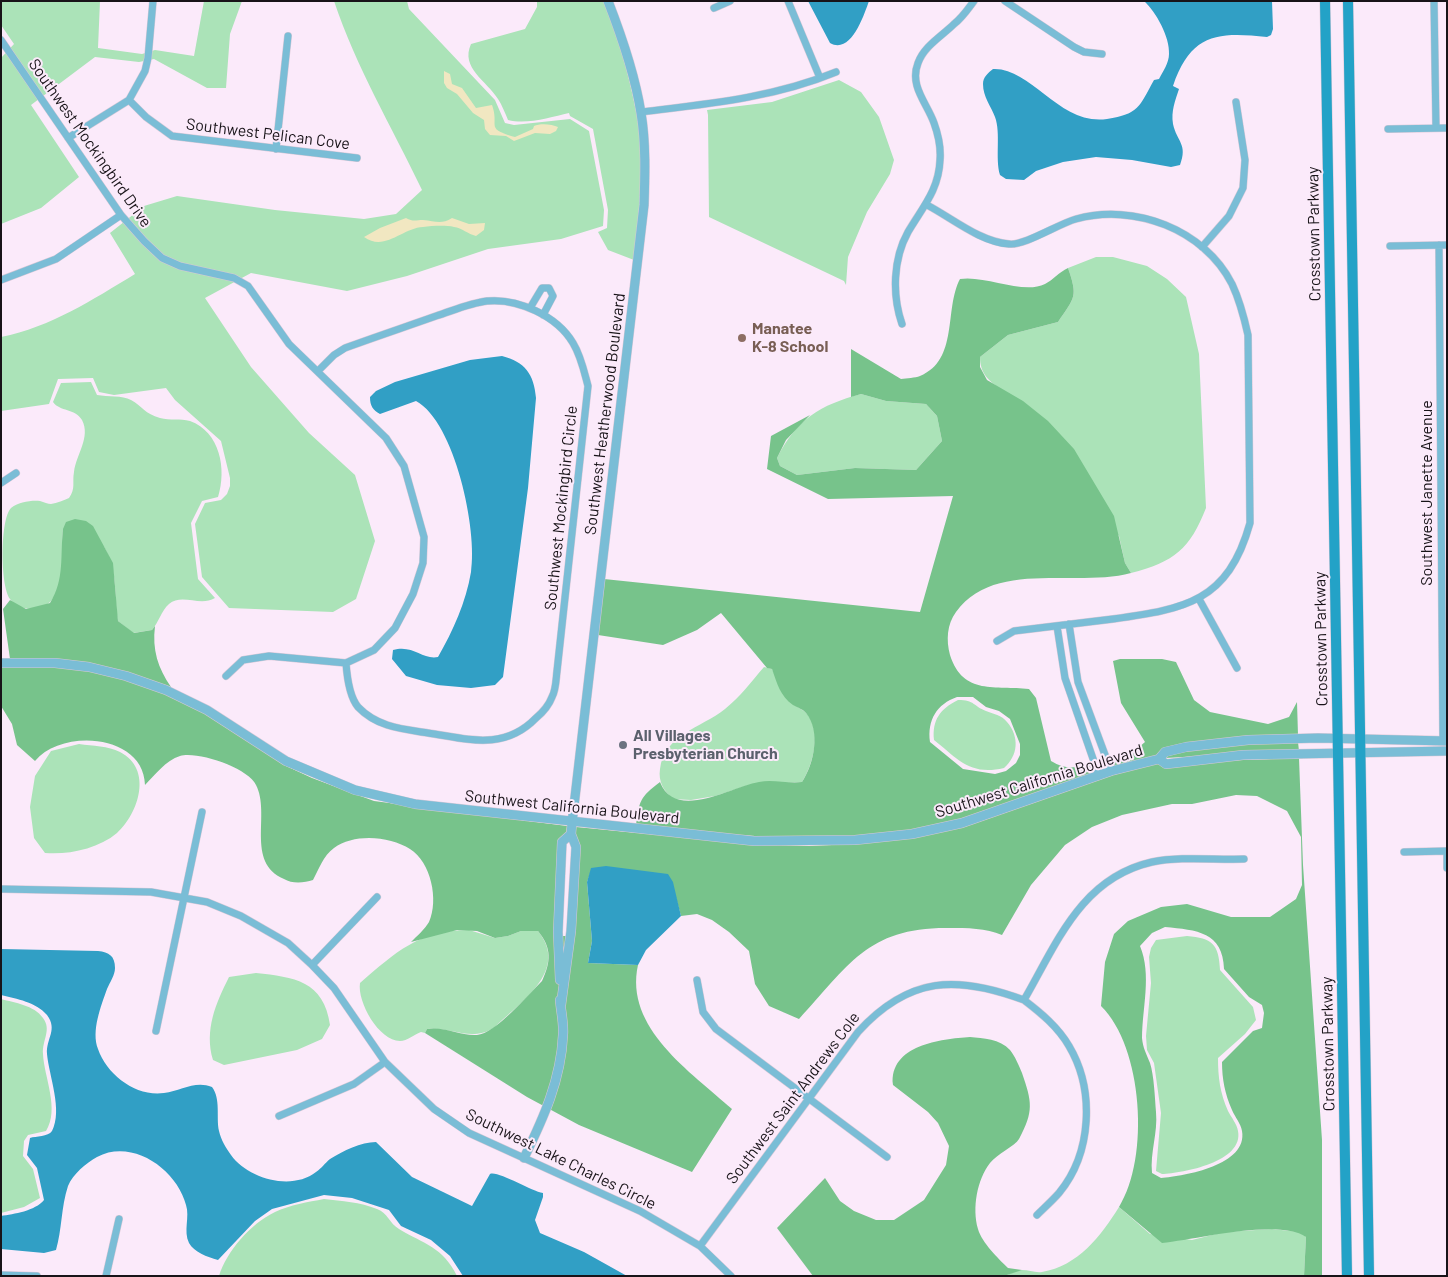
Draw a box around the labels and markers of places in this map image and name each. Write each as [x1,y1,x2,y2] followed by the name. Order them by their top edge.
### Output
[752,319,828,357] place label: Manatee K-8 School
[736,332,748,344] marker: Manatee K-8 School
[633,726,778,764] place label: All Villages Presbyterian Church
[617,739,629,751] marker: All Villages Presbyterian Church

